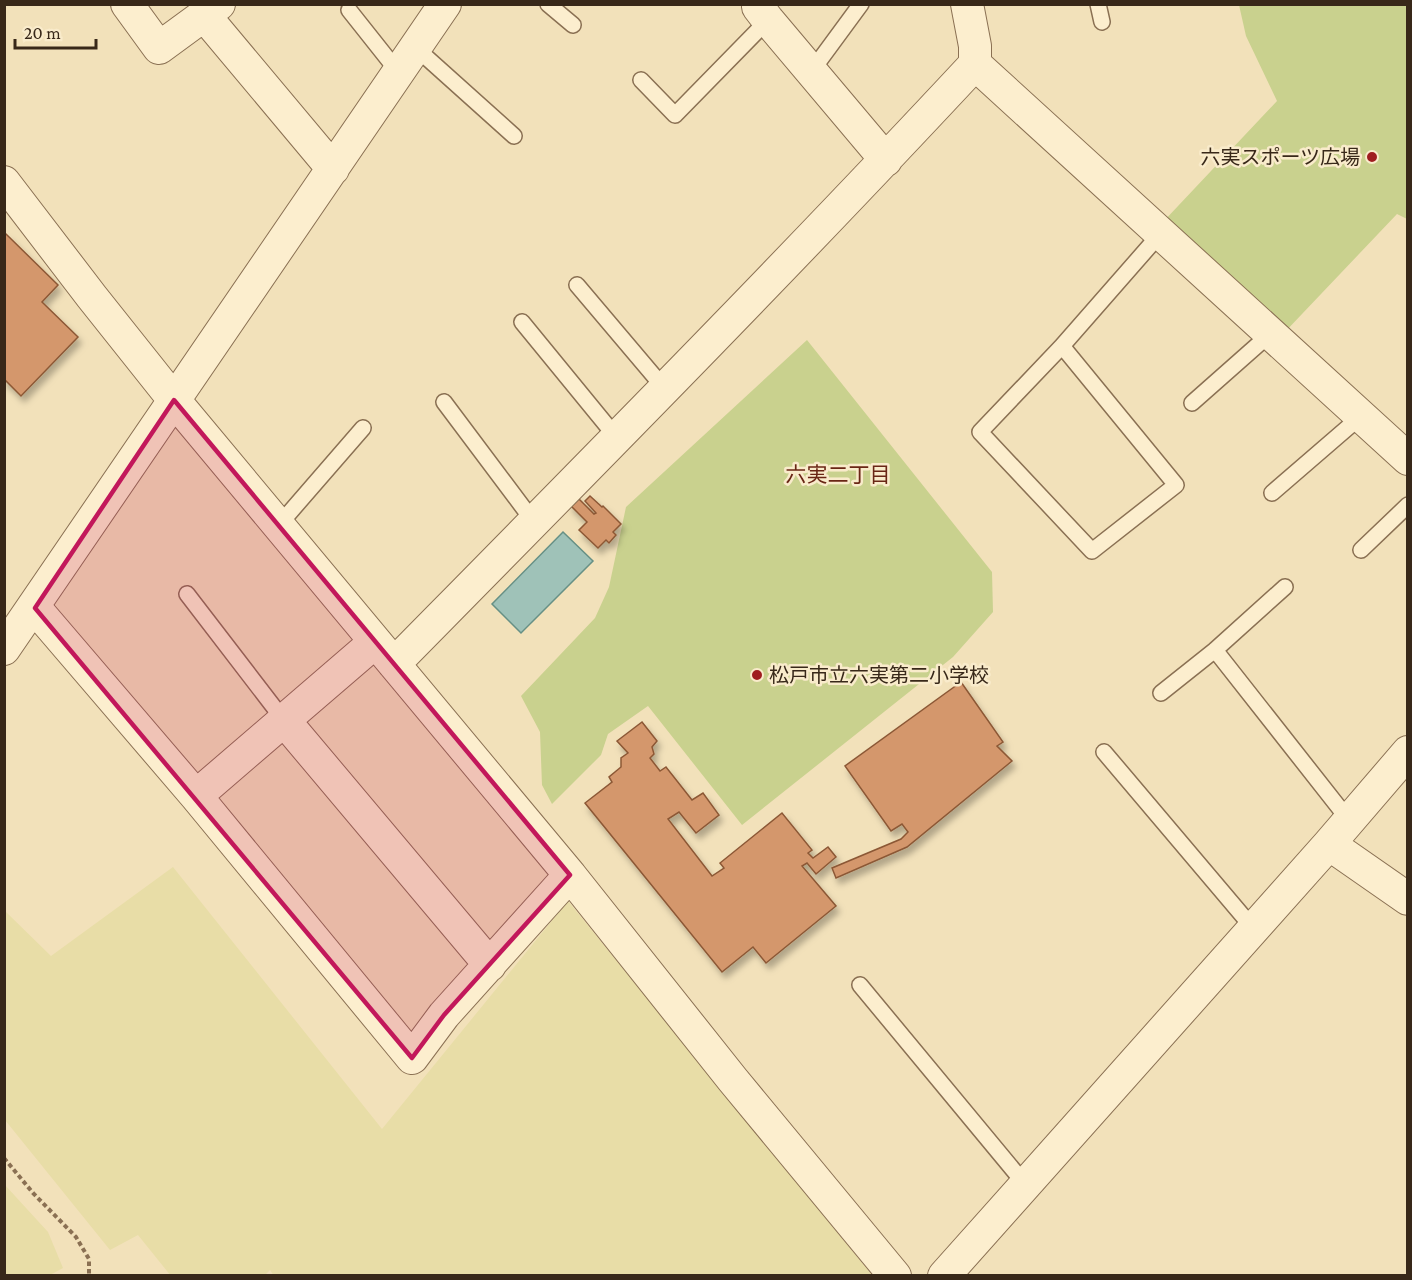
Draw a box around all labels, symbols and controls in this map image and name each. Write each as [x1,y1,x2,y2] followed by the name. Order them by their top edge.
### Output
[15,12,96,50] scale bar
[24,23,61,43] text: 20 m
[1200,146,1360,168] place label: 六実スポーツ広場
[1365,150,1379,164] marker: 六実スポーツ広場
[786,463,891,487] district label: 六実二丁目
[769,664,989,686] place label: 松戸市立六実第二小学校
[750,668,764,682] marker: 松戸市立六実第二小学校

